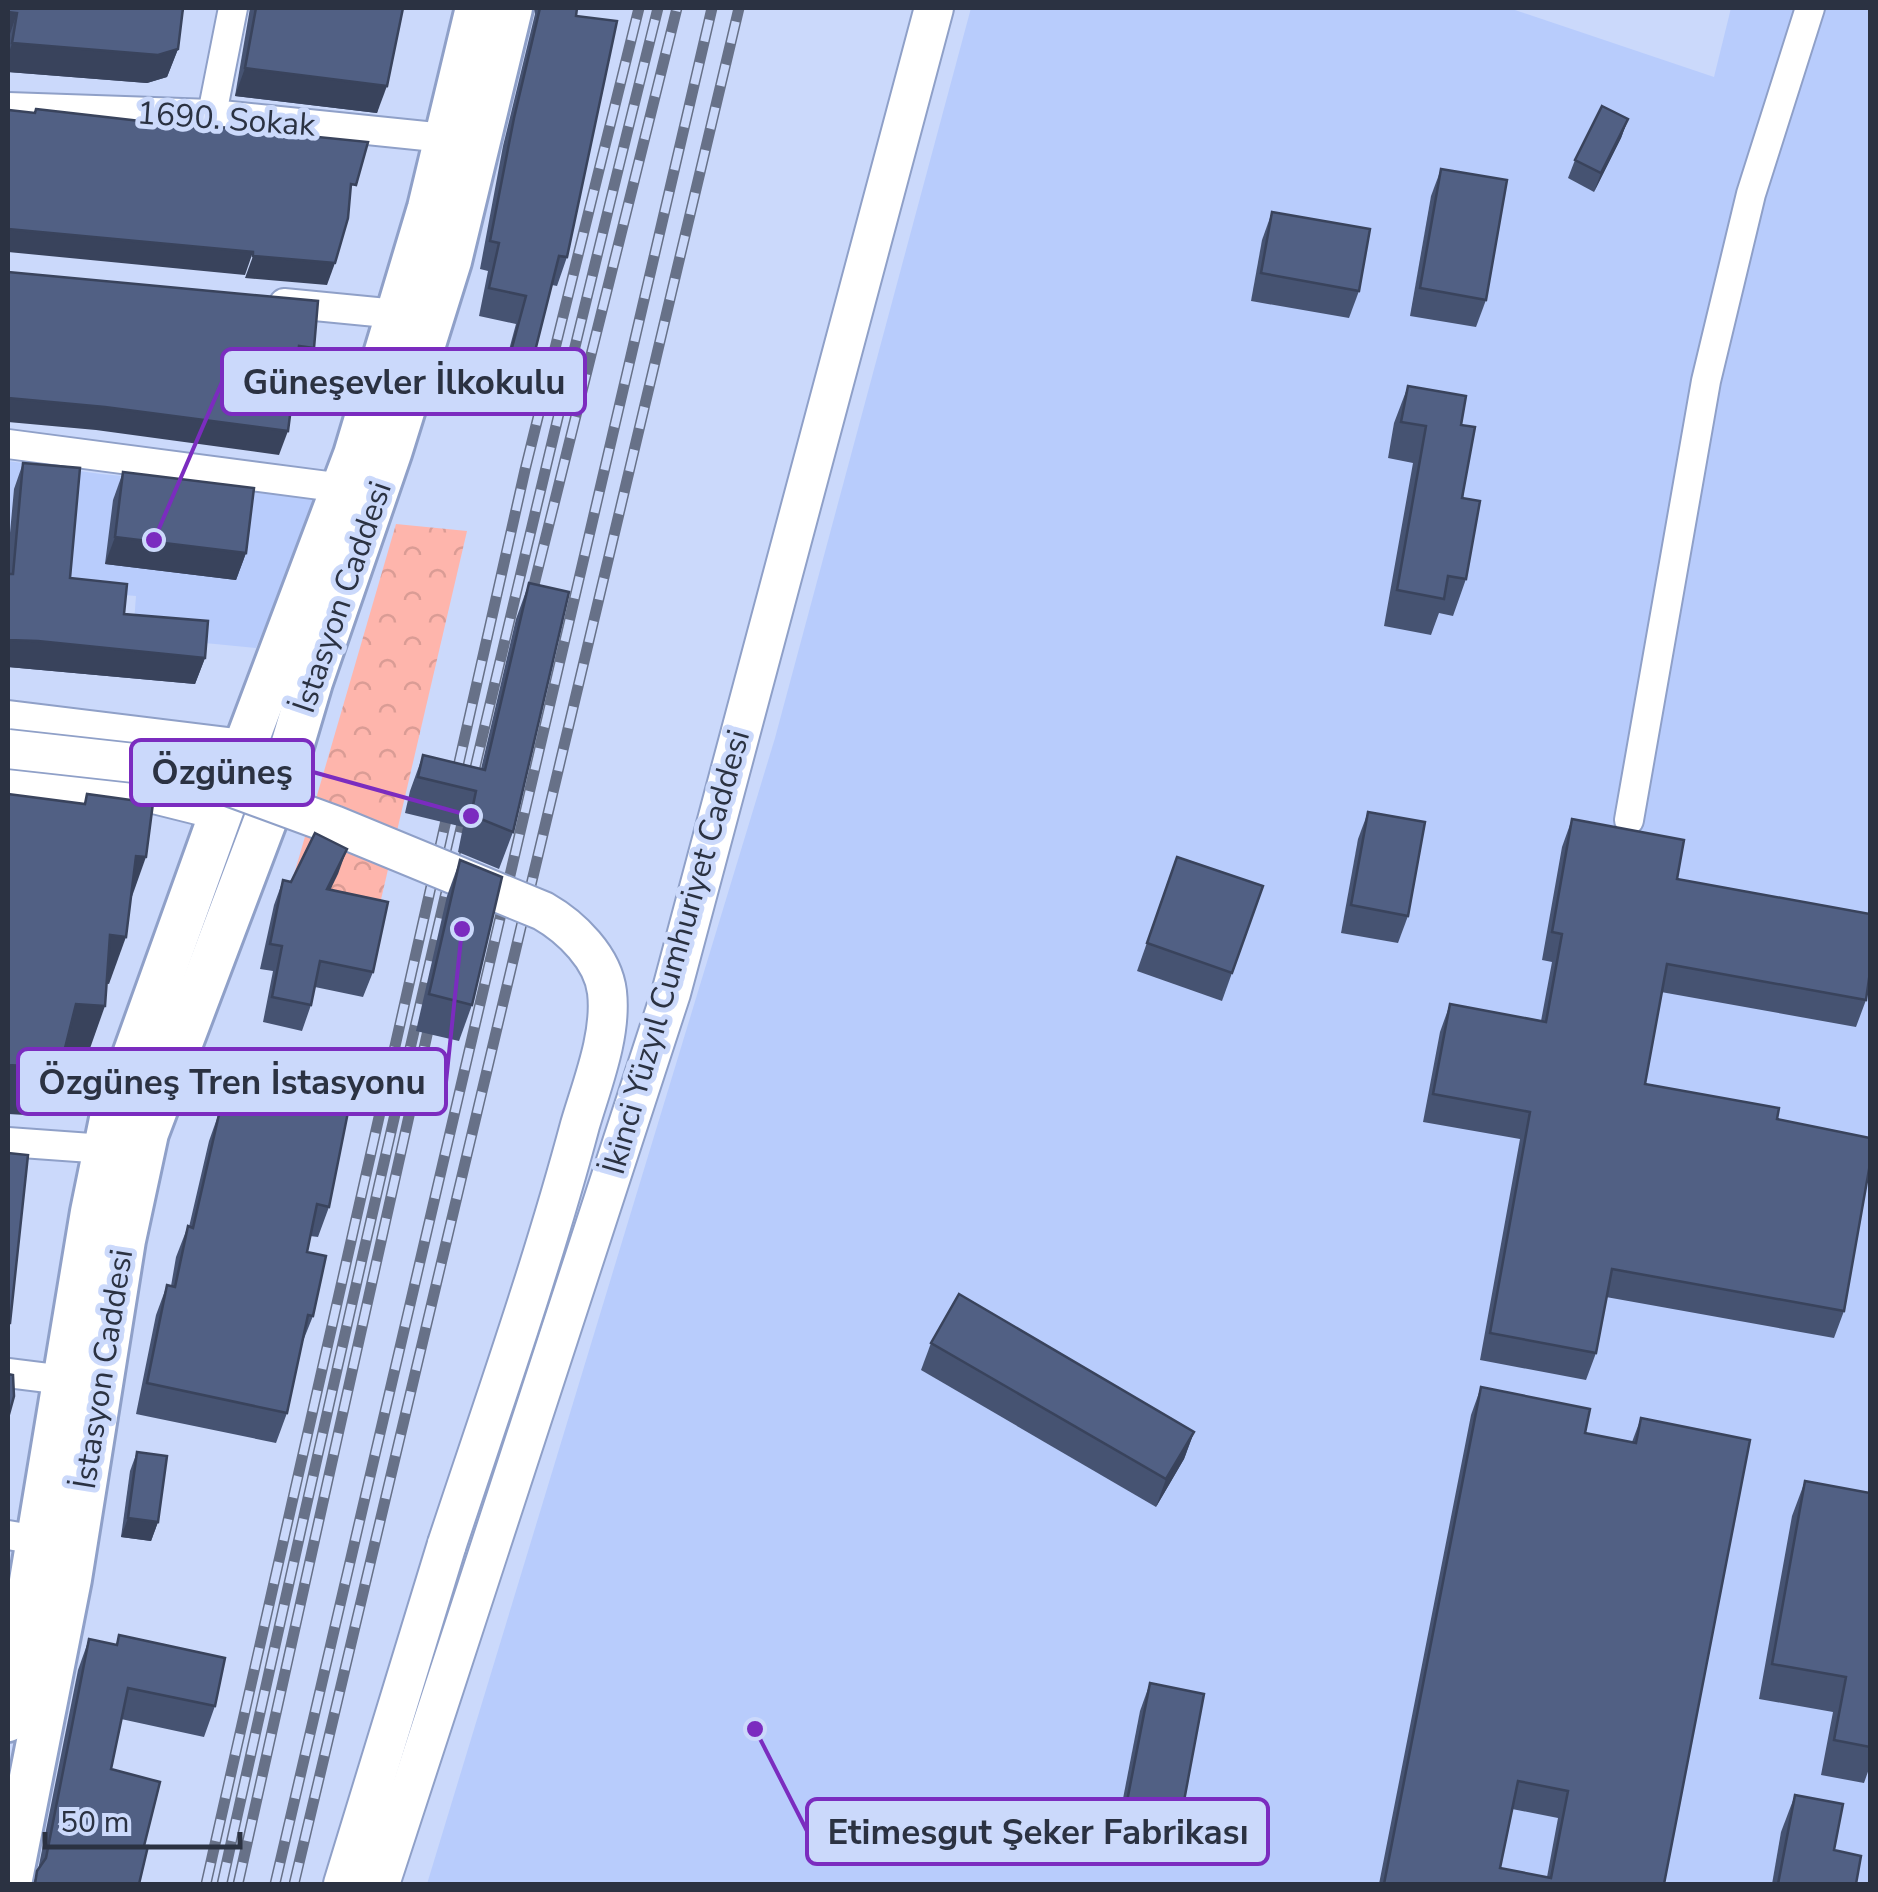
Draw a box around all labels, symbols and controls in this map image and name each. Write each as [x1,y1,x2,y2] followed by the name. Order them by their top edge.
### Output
[135,91,318,147] street label: 1690. Sokak
[222,349,585,414] callout: Güneşevler İlkokulu
[243,359,565,406] text: Güneşevler İlkokulu
[282,476,402,718] street label: İstasyon Caddesi
[592,725,760,1179] street label: İkinci Yüzyıl Cumhuriyet Caddesi
[131,740,313,805] callout: Özgüneş
[151,749,293,796] text: Özgüneş
[18,1049,446,1114] callout: Özgüneş Tren İstasyonu
[38,1059,426,1106] text: Özgüneş Tren İstasyonu
[63,1246,143,1492] street label: İstasyon Caddesi
[45,1787,240,1849] scale bar
[807,1799,1268,1864] callout: Etimesgut Şeker Fabrikası
[60,1802,129,1843] text: 50 m
[827,1809,1249,1856] text: Etimesgut Şeker Fabrikası

